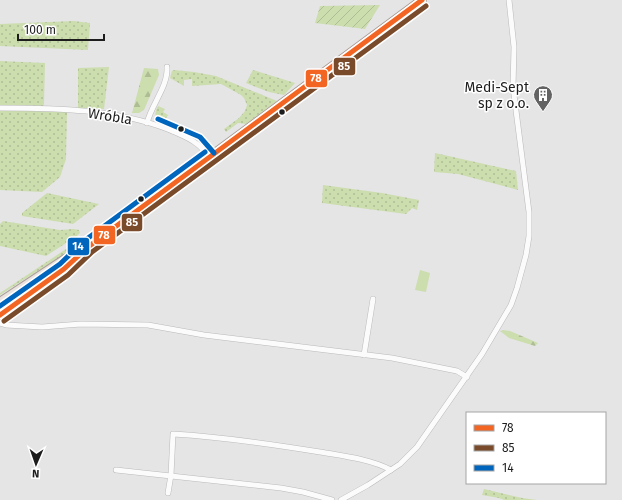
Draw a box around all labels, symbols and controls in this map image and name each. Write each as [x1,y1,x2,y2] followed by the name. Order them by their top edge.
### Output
[18,16,104,42] scale bar
[24,23,56,37] text: 100 m
[333,57,356,76] line badge: 85
[338,60,350,73] text: 85
[305,69,328,88] line badge: 78
[310,72,322,85] text: 78
[464,79,530,112] place label: Medi-Sept sp z o.o.
[532,84,554,112] building icon: Medi-Sept sp z o.o.
[87,105,133,128] street label: Wróbla
[277,107,287,117] unlabelled marker
[176,124,186,134] unlabelled marker
[136,194,146,204] unlabelled marker
[121,213,143,232] line badge: 85
[126,216,138,229] text: 85
[93,225,116,245] line badge: 78
[98,229,110,242] text: 78
[67,237,90,256] line badge: 14
[72,240,84,253] text: 14
[466,412,606,484] legend
[502,421,514,435] text: 78
[502,441,515,455] text: 85
[16,444,56,484] north arrow
[502,461,514,475] text: 14
[32,467,40,480] text: N

